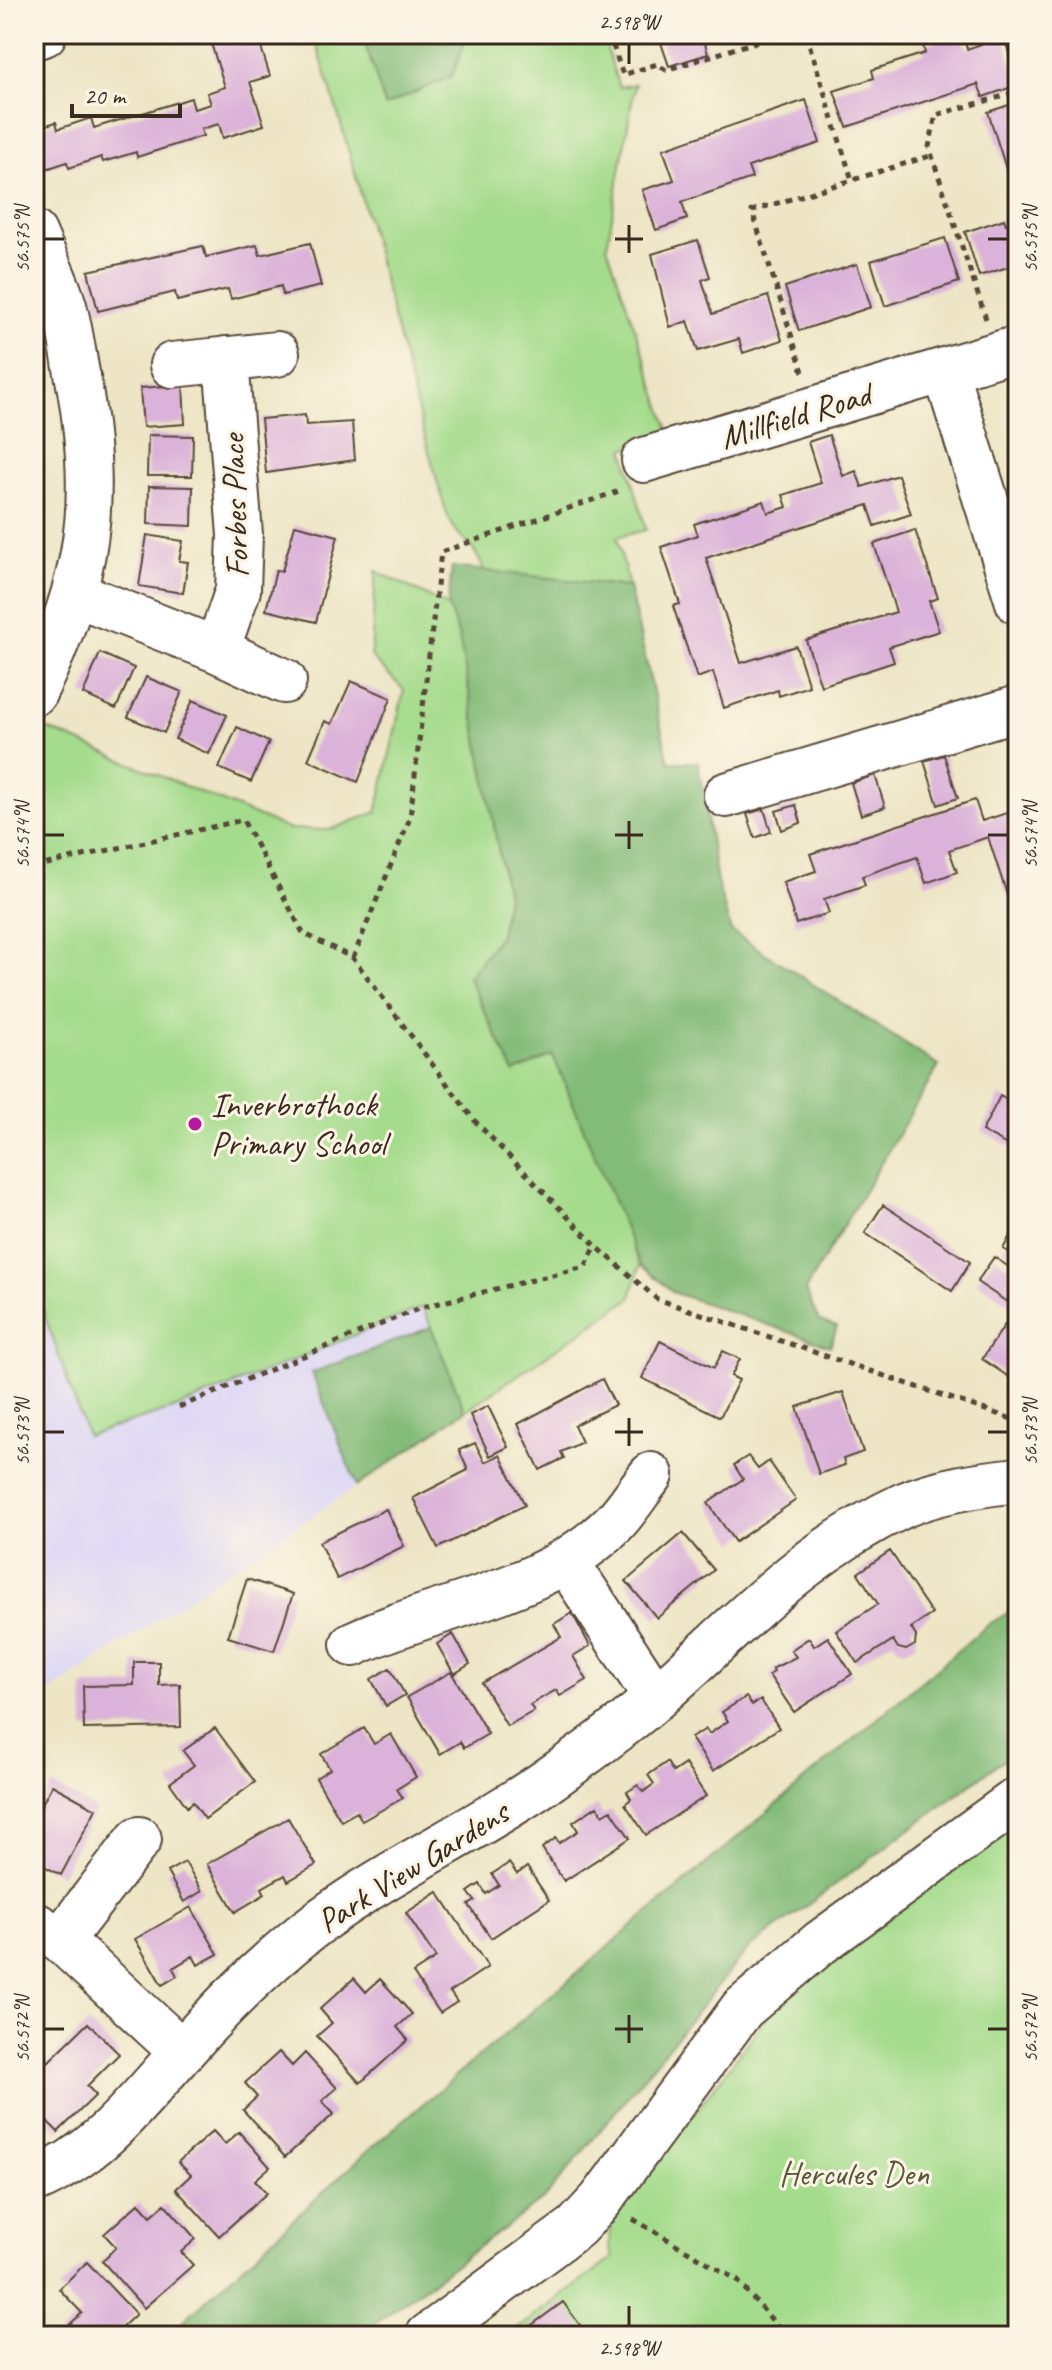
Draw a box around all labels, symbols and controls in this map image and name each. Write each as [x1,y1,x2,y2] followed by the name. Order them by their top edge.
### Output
[599,10,663,35] text: 2.598°W
[72,68,180,118] scale bar
[84,81,127,111] text: 20 m
[10,203,35,272] text: 56.575°N
[1018,203,1043,272] text: 56.575°N
[715,371,881,459] street label: Millfield Road
[210,431,258,578] street label: Forbes Place
[10,799,35,868] text: 56.574°N
[1018,799,1043,868] text: 56.574°N
[211,1083,392,1165] place label: Inverbrothock Primary School
[186,1115,204,1133] marker: Inverbrothock Primary School
[10,1396,35,1465] text: 56.573°N
[1018,1396,1043,1465] text: 56.573°N
[309,1789,519,1942] street label: Park View Gardens
[10,1993,35,2062] text: 56.572°N
[1018,1993,1043,2062] text: 56.572°N
[779,2152,930,2195] park label: Hercules Den
[599,2336,663,2361] text: 2.598°W

